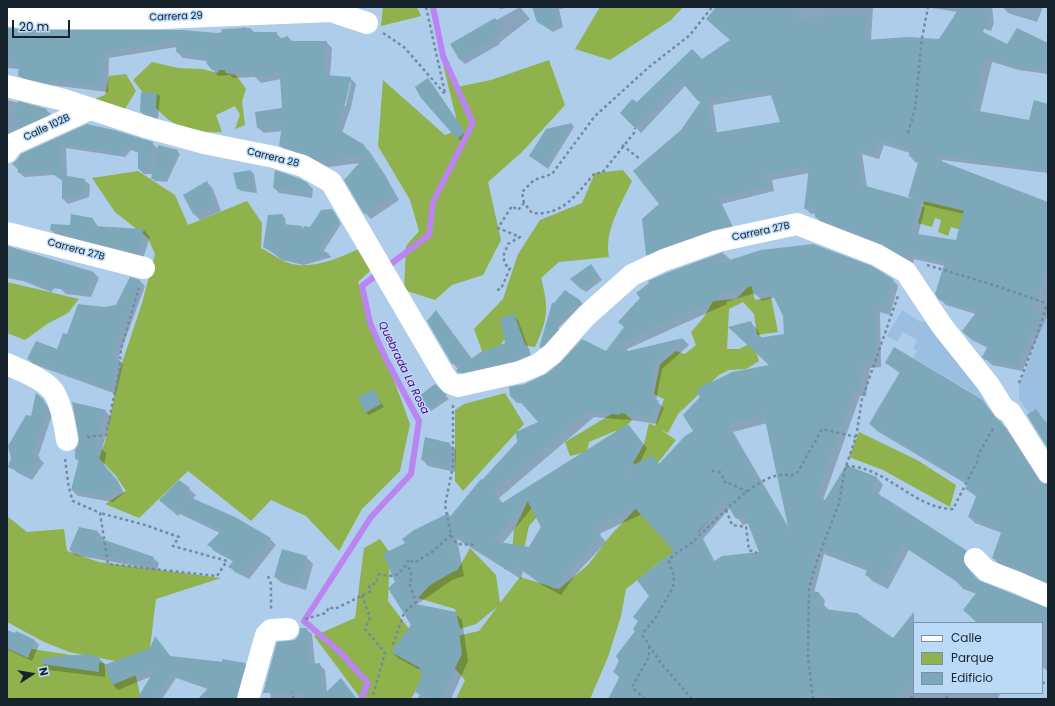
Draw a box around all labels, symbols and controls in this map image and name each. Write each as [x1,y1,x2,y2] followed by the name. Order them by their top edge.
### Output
[149,10,203,24] street label: Carrera 29
[14,12,72,38] scale bar
[19,18,49,35] text: 20 m
[22,112,72,144] street label: Calle 102B
[246,146,300,170] street label: Carrera 28
[731,220,791,244] street label: Carrera 27B
[46,237,106,263] street label: Carrera 27B
[375,319,431,417] water label: Quebrada La Rosa
[913,622,1043,694] legend
[951,629,982,646] text: Calle
[951,649,994,666] text: Parque
[12,654,52,694] north arrow
[35,666,52,677] text: N
[951,669,993,686] text: Edificio

